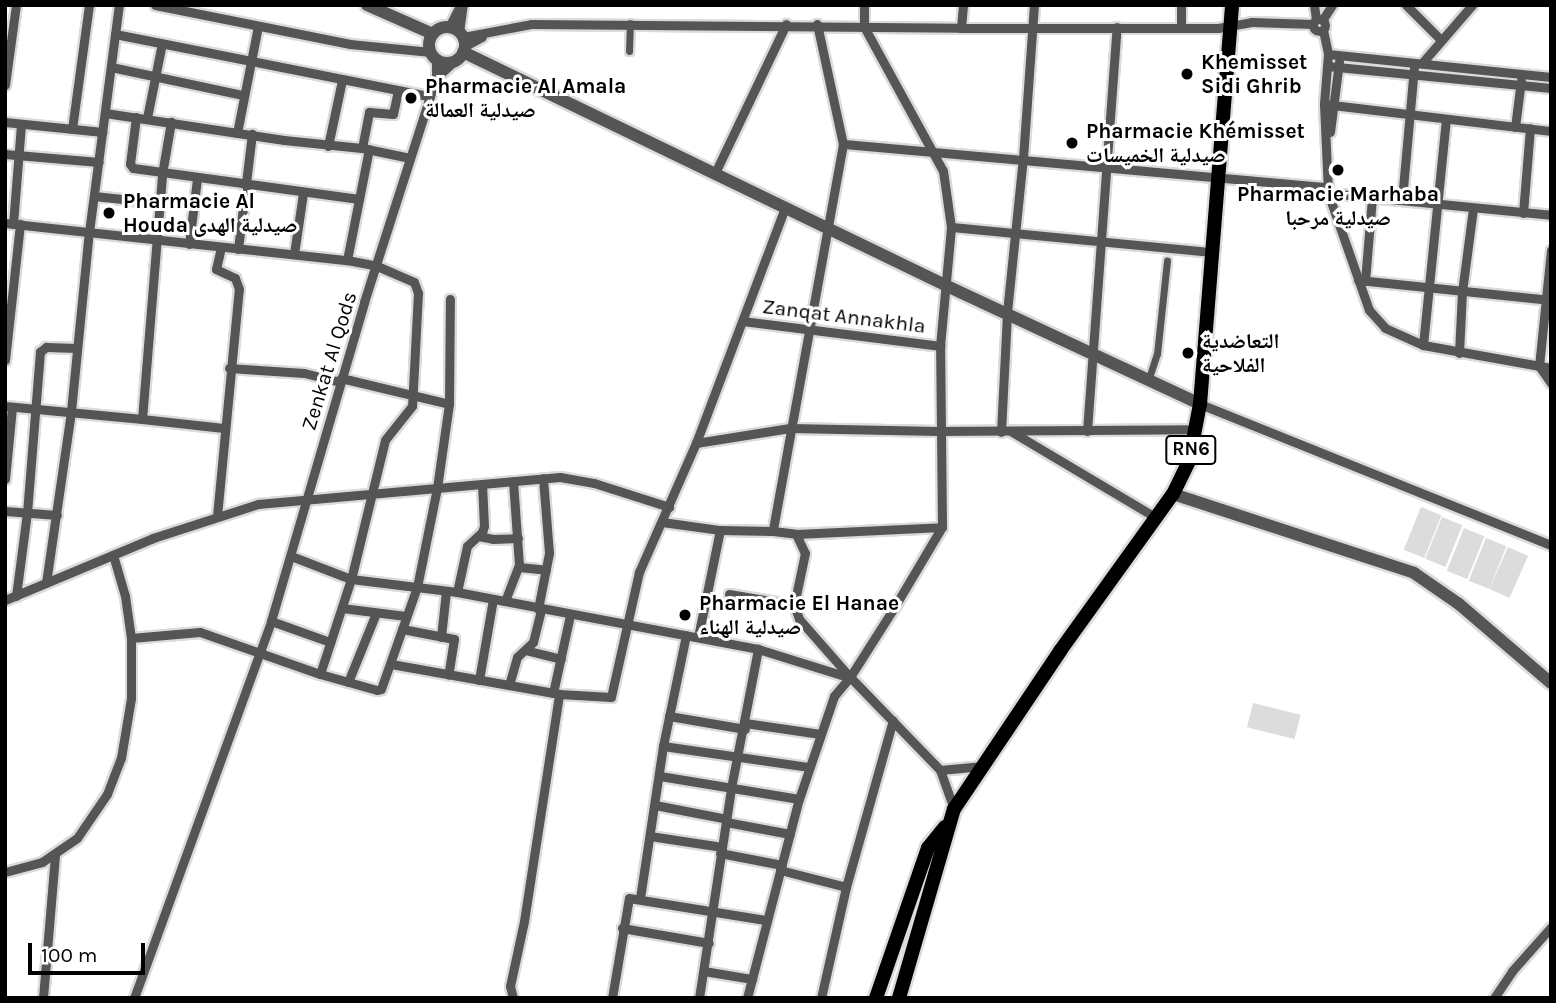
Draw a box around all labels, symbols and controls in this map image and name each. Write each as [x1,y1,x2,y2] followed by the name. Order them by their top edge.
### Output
[1201,49,1307,99] place label: Khemisset Sidi Ghrib
[1179,66,1195,82] marker: Khemisset Sidi Ghrib
[425,73,626,123] place label: Pharmacie Al Amala صيدلية العمالة
[403,90,419,106] marker: Pharmacie Al Amala صيدلية العمالة
[1086,118,1305,168] place label: Pharmacie Khémisset صيدلية الخميسات
[1064,135,1080,151] marker: Pharmacie Khémisset صيدلية الخميسات
[1330,162,1346,178] marker: Pharmacie Marhaba صيدلية مرحبا
[1237,181,1439,231] place label: Pharmacie Marhaba صيدلية مرحبا
[123,188,297,238] place label: Pharmacie Al Houda صيدلية الهدى
[101,205,117,221] marker: Pharmacie Al Houda صيدلية الهدى
[296,289,362,433] street label: Zenkat Al Qods
[761,293,927,339] street label: Zanqat Annakhla
[1202,328,1279,378] place label: التعاضدية الفلاحية
[1180,345,1196,361] marker: التعاضدية الفلاحية
[1165,435,1217,466] road number: RN6
[699,590,899,640] place label: Pharmacie El Hanae صيدلية الهناء
[677,607,693,623] marker: Pharmacie El Hanae صيدلية الهناء
[32,930,149,974] scale bar
[41,943,98,967] text: 100 m

